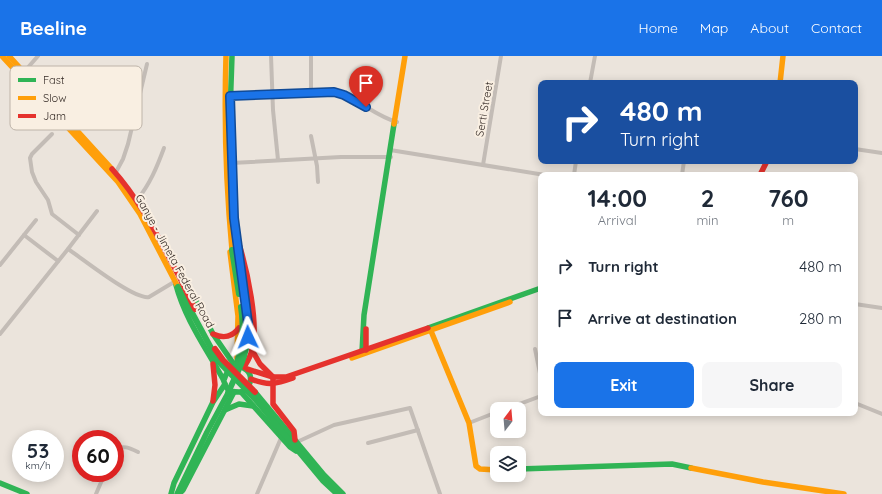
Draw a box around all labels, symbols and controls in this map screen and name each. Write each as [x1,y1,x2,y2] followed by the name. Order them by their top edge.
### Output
[20,16,87,40] text: Beeline
[639,19,678,37] text: Home
[700,19,728,37] text: Map
[750,19,789,37] text: About
[811,19,862,37] text: Contact
[10,66,142,130] legend
[349,66,383,107] pin
[355,72,377,94] icon: arrive
[43,73,65,87] text: Fast
[472,80,496,138] street label: Serti Street
[43,91,67,105] text: Slow
[620,93,703,128] text: 480 m
[554,96,606,148] icon: right
[43,109,66,123] text: Jam
[620,128,700,151] text: Turn right
[587,183,647,213] text: 14:00
[701,183,714,213] text: 2
[768,183,809,213] text: 760
[132,192,218,330] street label: Ganye - Jimeta Federal Road
[598,212,637,228] text: Arrival
[696,212,719,228] text: min
[782,212,794,228] text: m
[554,255,576,277] icon: right
[588,257,659,276] text: Turn right
[799,257,842,276] text: 480 m
[554,307,576,329] icon: arrive
[588,309,737,328] text: Arrive at destination
[799,309,842,328] text: 280 m
[227,316,269,358] position arrow
[554,362,694,408] button: Exit
[702,362,842,408] button: Share
[490,402,526,438] north arrow
[490,402,526,482] map controls
[72,430,124,482] speed limit sign: 60
[27,438,49,463] text: 53
[490,446,526,482] button: layers
[25,459,51,472] text: km/h

